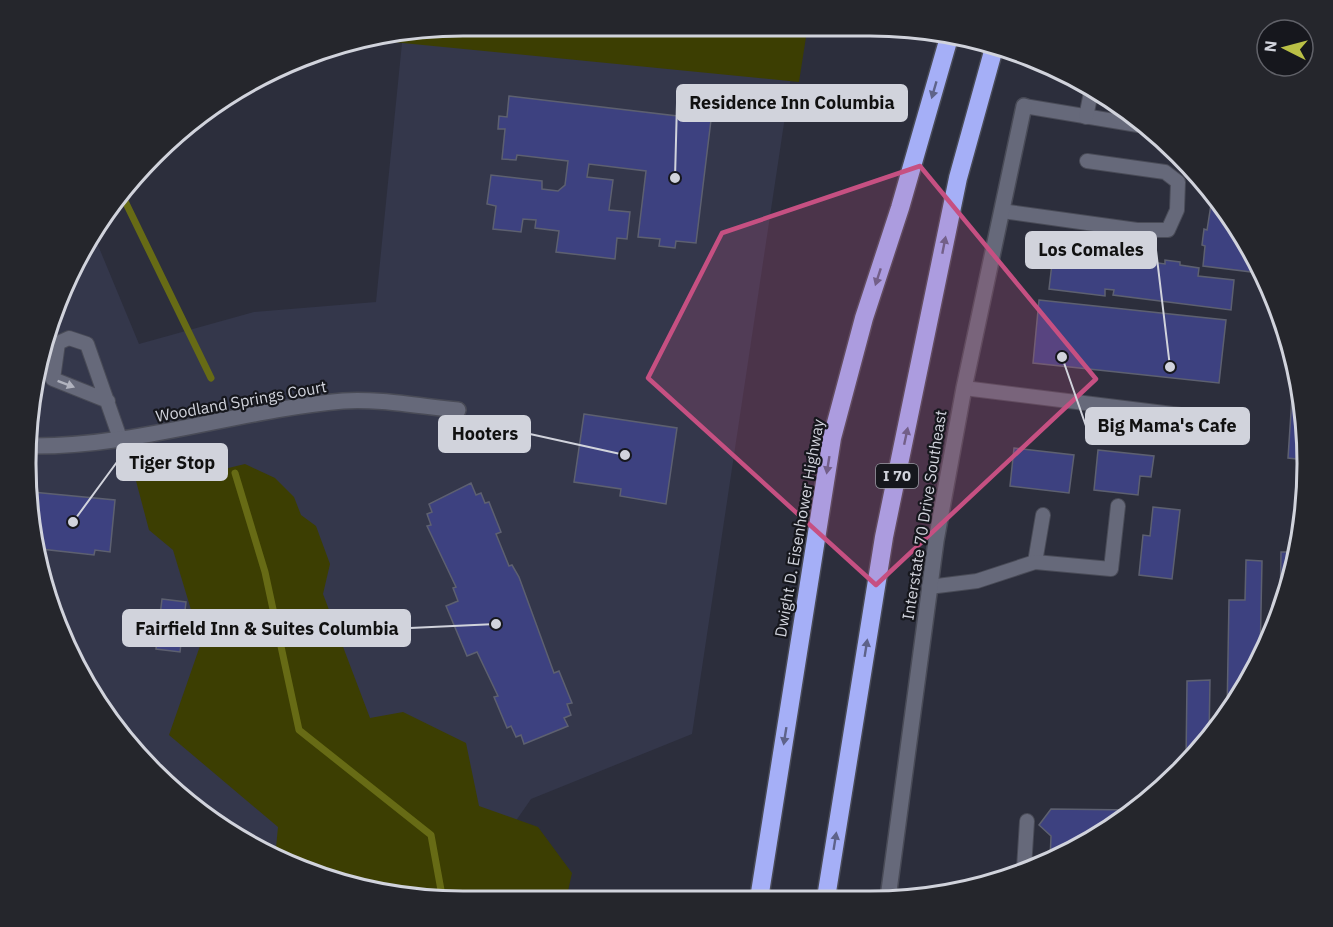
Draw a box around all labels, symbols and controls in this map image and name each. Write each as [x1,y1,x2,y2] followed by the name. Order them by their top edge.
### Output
[1255,18,1315,78] north arrow
[1260,40,1281,53] text: N
[928,81,938,99] one-way arrow
[677,85,907,121] callout: Residence Inn Columbia
[689,91,895,114] text: Residence Inn Columbia
[1026,232,1156,268] callout: Los Comales
[940,235,949,254] one-way arrow
[1038,238,1144,261] text: Los Comales
[872,268,882,286] one-way arrow
[154,376,328,426] street label: Woodland Springs Court
[57,380,75,390] one-way arrow
[1086,408,1249,444] callout: Big Mama's Cafe
[898,409,950,621] street label: Interstate 70 Drive Southeast
[1097,414,1237,437] text: Big Mama's Cafe
[439,416,530,452] callout: Hooters
[770,417,828,639] street label: Dwight D. Eisenhower Highway
[452,422,518,445] text: Hooters
[901,426,911,445] one-way arrow
[117,444,227,480] callout: Tiger Stop
[129,451,215,474] text: Tiger Stop
[823,456,832,475] one-way arrow
[876,464,918,488] road number: I 70
[123,610,410,646] callout: Fairfield Inn & Suites Columbia
[135,617,399,640] text: Fairfield Inn & Suites Columbia
[861,638,870,657] one-way arrow
[780,726,789,745] one-way arrow
[831,831,840,850] one-way arrow

